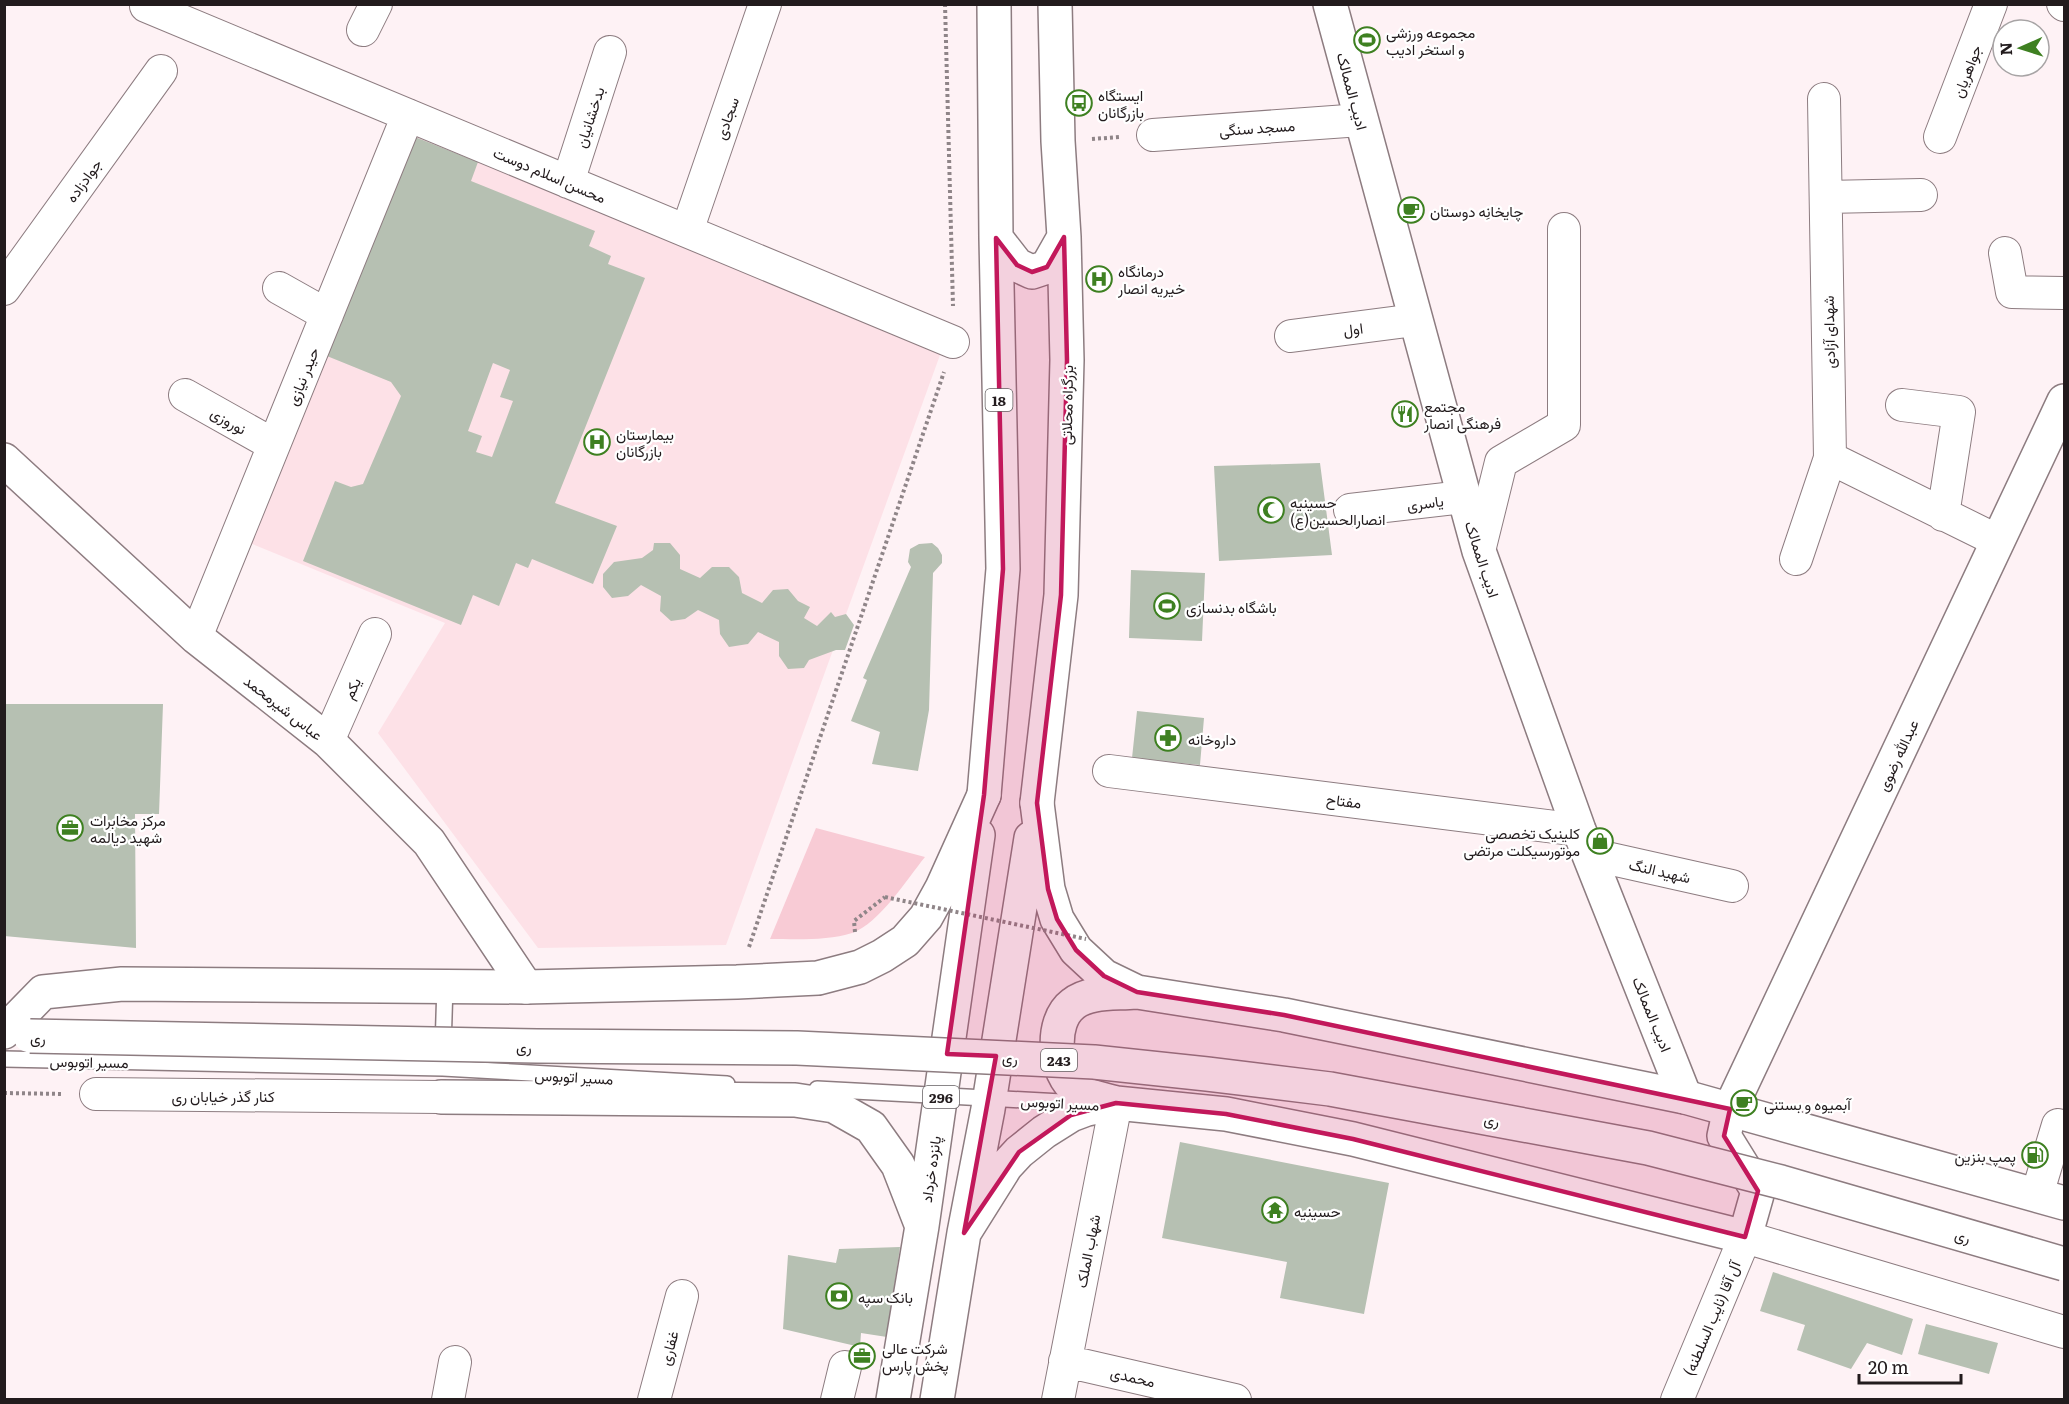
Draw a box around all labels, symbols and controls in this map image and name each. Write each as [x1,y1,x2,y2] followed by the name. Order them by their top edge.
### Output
[1991,18,2051,78] north arrow
[1386,20,1475,60] place label: مجموعه ورزشی و استخر ادیب
[1352,25,1382,55] sports icon: مجموعه ورزشی و استخر ادیب
[1945,41,1987,101] street label: جواهریان
[1993,41,2017,56] text: N
[1332,50,1374,132] street label: ادیب الممالک
[1098,83,1144,123] place label: ایستگاه بازرگانان
[568,84,610,150] street label: بدخشانیان
[1064,88,1094,118] bus stop icon: ایستگاه بازرگانان
[708,93,744,142] street label: سجادی
[1218,113,1296,141] street label: مسجد سنگی
[490,140,610,208] street label: محسن اسلام دوست
[59,153,107,207] street label: جوادزاده
[1396,195,1426,225] cafe icon: چایخانِه دوستان
[1430,199,1523,222] place label: چایخانِه دوستان
[1117,259,1185,299] place label: درمانگاه خیریه انصار
[1084,264,1114,294] hospital icon: درمانگاه خیریه انصار
[1816,295,1840,369] street label: شهدای آزادی
[1342,315,1364,341] street label: اول
[280,343,324,409] street label: حیدر نیازی
[1054,365,1078,445] street label: بزرگراه محلاتی
[986,389,1012,411] road number: 18
[1423,394,1501,434] place label: مجتمع فرهنگی انصار
[1390,399,1420,429] restaurant icon: مجتمع فرهنگی انصار
[207,400,251,440] street label: نوروزی
[616,422,674,462] place label: بیمارستان بازرگانان
[582,427,612,457] hospital icon: بیمارستان بازرگانان
[1405,488,1445,516] street label: یاسری
[1290,490,1385,531] place label: حسینیه انصارالحسین(ع)
[1256,495,1286,525] mosque icon: حسینیه انصارالحسین(ع)
[1460,518,1506,600] street label: ادیب الممالک
[1152,591,1182,621] sports icon: باشگاه بدنسازی
[1186,595,1277,618] place label: باشگاه بدنسازی
[240,669,329,745] street label: عباس شیرمحمد
[336,673,366,703] street label: یکم
[1870,715,1924,795] street label: عبدالله رضوی
[1153,723,1183,753] pharmacy icon: داروخانه
[1188,727,1236,750] place label: داروخانه
[1325,786,1363,815] street label: مفتاح
[90,808,166,848] place label: مرکز مخابرات شهید دیالمه
[55,813,85,843] office icon: مرکز مخابرات شهید دیالمه
[1463,821,1580,861] place label: کلینیک تخصصی موتورسیکلت مرتضی
[1585,826,1615,856] shop icon: کلینیک تخصصی موتورسیکلت مرتضی
[1627,852,1693,888] street label: شهید النگ
[1627,973,1679,1055] street label: ادیب الممالک
[30,1025,46,1049] street label: ری
[516,1034,532,1058] street label: ری
[1002,1045,1018,1069] street label: ری
[49,1049,129,1073] street label: مسیر اتوبوس
[1041,1049,1077,1071] road number: 243
[534,1062,614,1090] street label: مسیر اتوبوس
[171,1084,275,1107] street label: کنار گذر خیابان ری
[923,1086,959,1108] road number: 296
[1020,1088,1100,1116] street label: مسیر اتوبوس
[1729,1088,1759,1118] cafe icon: آبمیوه و بستنی
[1764,1092,1852,1115] place label: آبمیوه و بستنی
[1482,1106,1502,1132] street label: ری
[914,1134,946,1204] street label: پانزده خرداد
[2020,1140,2050,1170] fuel station icon: پمپ بنزین
[1955,1144,2016,1167] place label: پمپ بنزین
[1260,1195,1290,1225] temple icon: حسینیه
[1294,1199,1340,1222] place label: حسینیه
[1069,1212,1105,1290] street label: شهاب الملک
[1952,1222,1974,1248] street label: ری
[1676,1256,1746,1379] street label: آل آقا (نایب السلطنه)
[824,1281,854,1311] bank icon: بانک سپه
[858,1285,913,1308] place label: بانک سپه
[652,1328,684,1368] street label: غفاری
[882,1336,949,1376] place label: شرکت عالی پخش پارس
[847,1341,877,1371] office icon: شرکت عالی پخش پارس
[1859,1347,1961,1385] scale bar
[1868,1353,1909,1380] text: 20 m
[1108,1360,1158,1392] street label: محمدی

